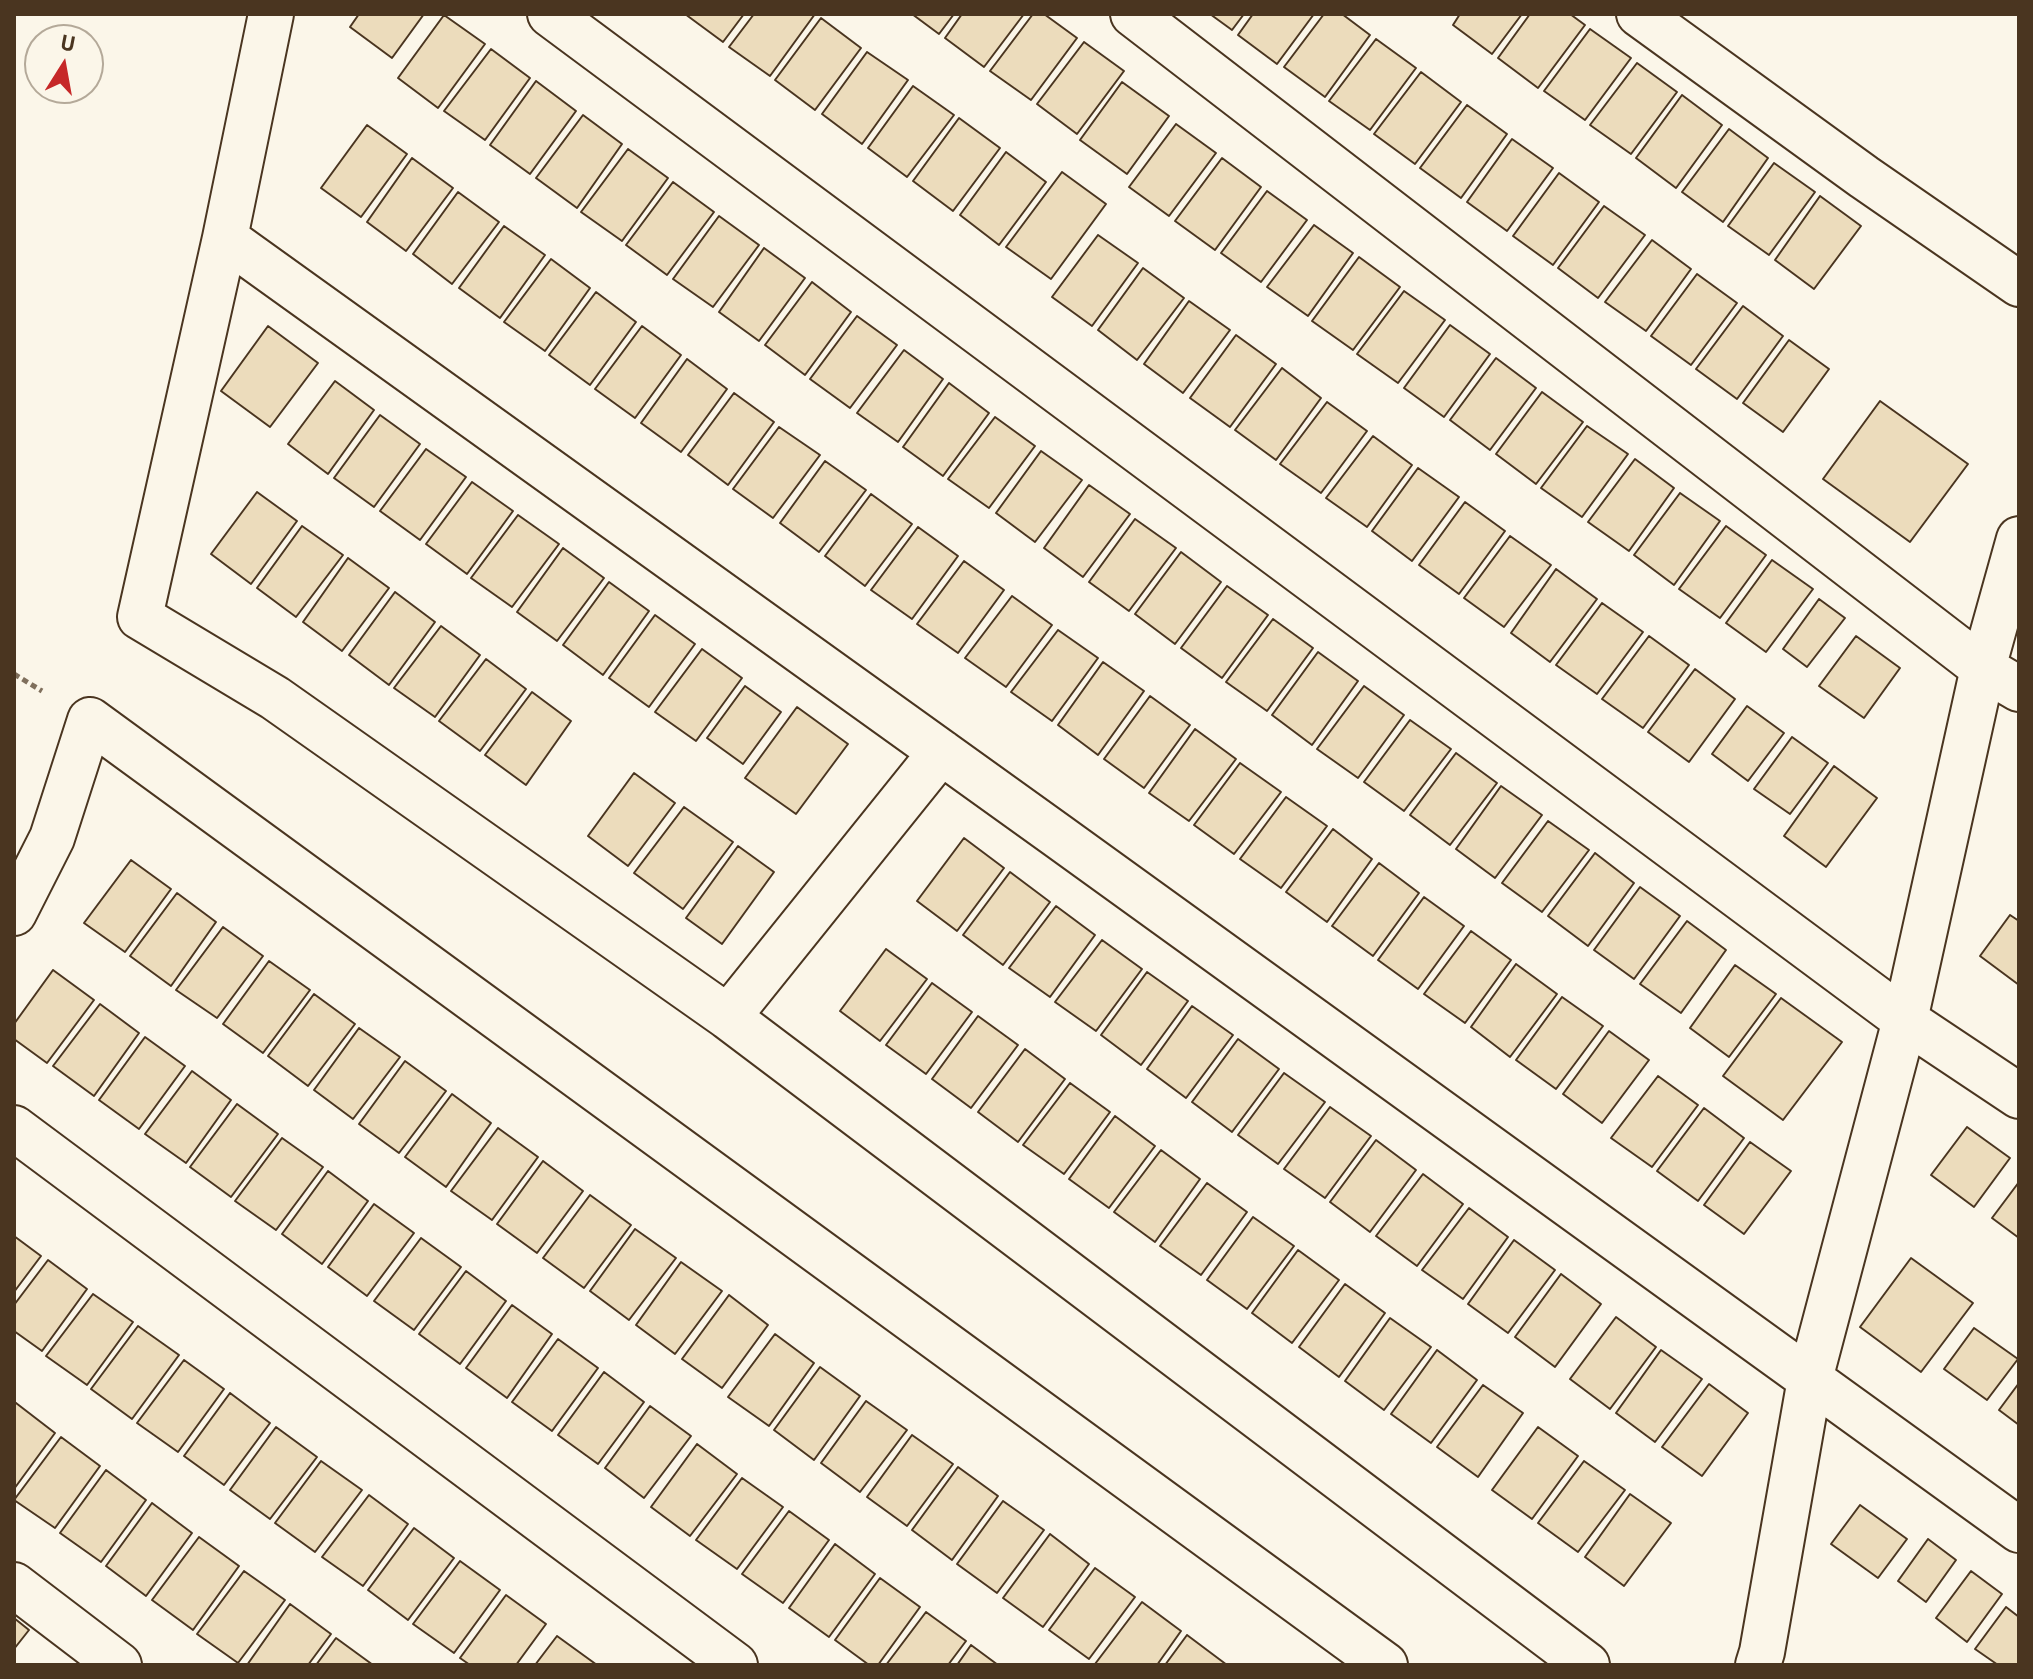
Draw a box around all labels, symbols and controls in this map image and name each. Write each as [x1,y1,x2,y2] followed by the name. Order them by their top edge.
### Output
[24,24,104,104] north arrow
[58,24,78,60] text: U

